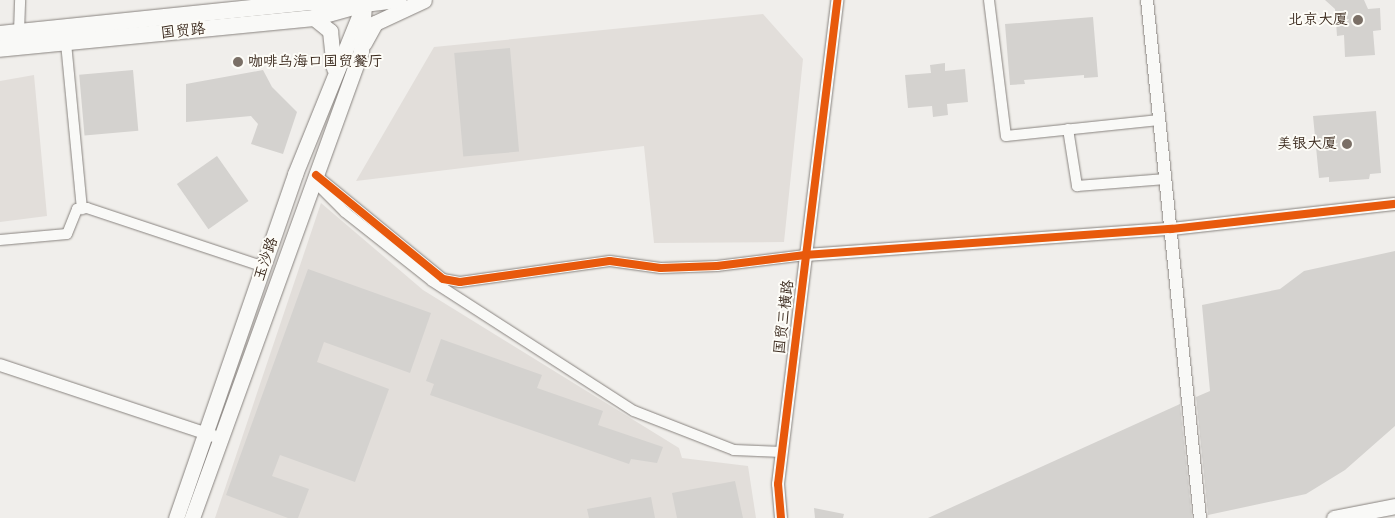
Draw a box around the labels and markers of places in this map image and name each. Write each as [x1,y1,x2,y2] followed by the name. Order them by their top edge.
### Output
[1288,11,1348,29] place label: 北京大厦
[1352,14,1364,26] marker: 北京大厦
[248,53,383,71] place label: 咖啡乌海口国贸餐厅
[232,56,244,68] marker: 咖啡乌海口国贸餐厅
[1277,135,1337,153] place label: 美银大厦
[1341,138,1353,150] marker: 美银大厦

